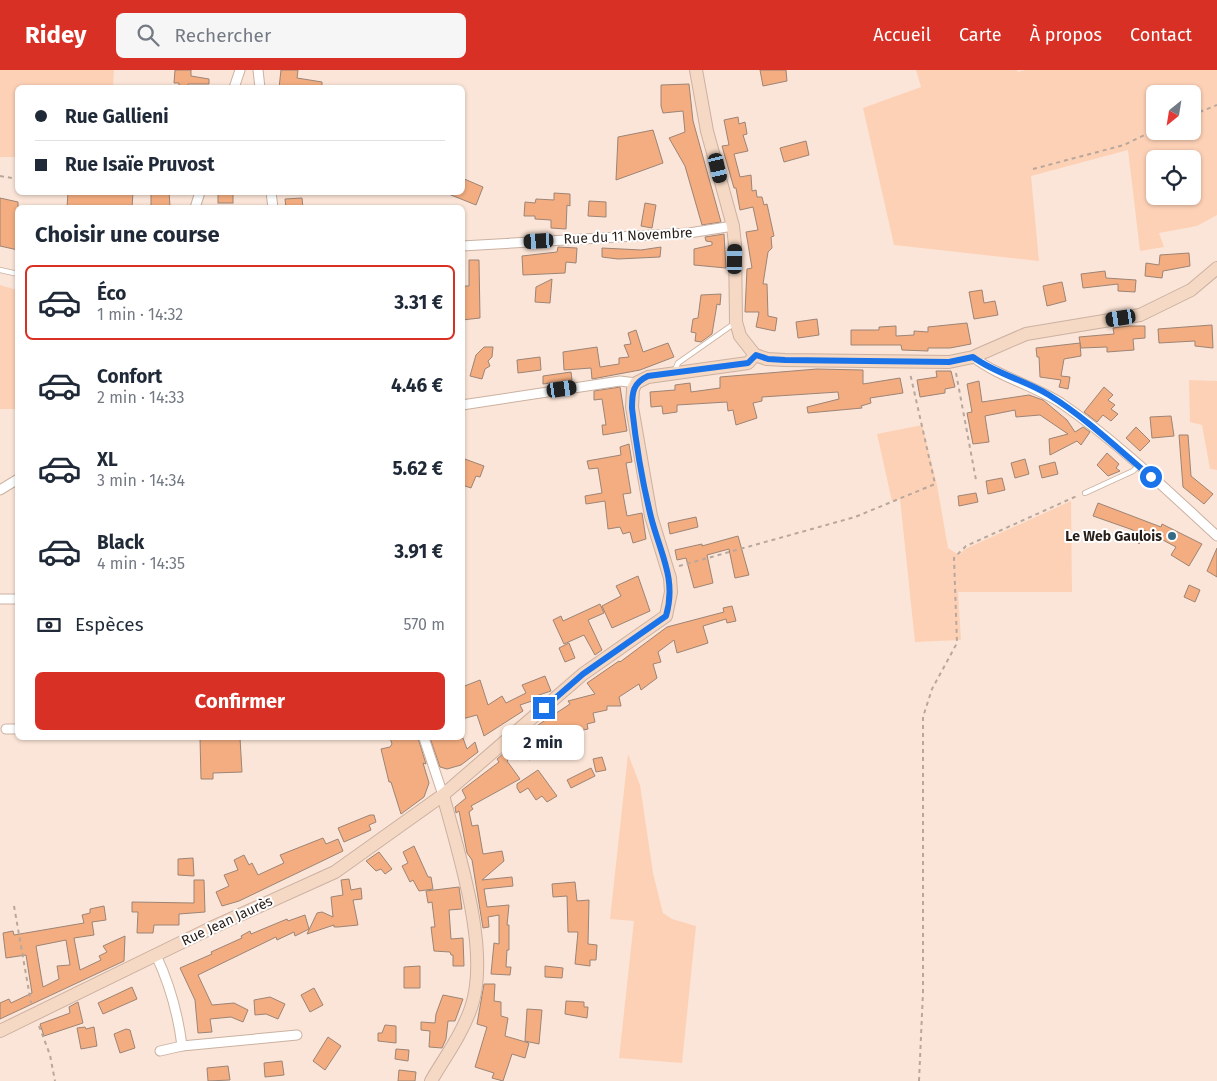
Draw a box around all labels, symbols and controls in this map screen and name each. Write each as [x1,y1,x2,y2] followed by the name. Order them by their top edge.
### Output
[116,13,466,58] search box
[25,21,86,49] text: Ridey
[134,21,162,49] icon: search
[174,24,271,47] text: Rechercher
[873,24,931,46] text: Accueil
[959,24,1002,46] text: Carte
[1030,24,1102,46] text: À propos
[1130,24,1192,46] text: Contact
[1146,85,1201,140] north arrow
[1146,85,1201,205] map controls
[65,105,169,128] text: Rue Gallieni
[1146,150,1201,205] button: locate
[707,152,728,184] car
[65,153,215,176] text: Rue Isaïe Pruvost
[35,221,220,248] text: Choisir une course
[563,224,693,248] street label: Rue du 11 Novembre
[523,233,554,249] car
[727,244,742,274] car
[37,280,82,325] icon: car
[97,282,126,305] text: Éco
[394,291,443,314] text: 3.31 €
[97,305,183,324] text: 1 min · 14:32
[1105,308,1136,328] car
[37,363,82,408] icon: car
[97,365,162,388] text: Confort
[391,374,443,397] text: 4.46 €
[546,379,577,399] car
[97,388,184,407] text: 2 min · 14:33
[37,446,82,491] icon: car
[97,448,118,471] text: XL
[392,457,443,480] text: 5.62 €
[1140,466,1162,488] route start
[97,471,185,490] text: 3 min · 14:34
[1065,528,1162,545] place label: Le Web Gaulois
[37,529,82,574] icon: car
[1166,530,1178,542] marker: Le Web Gaulois
[97,531,144,554] text: Black
[394,540,443,563] text: 3.91 €
[97,554,185,573] text: 4 min · 14:35
[35,611,63,639] icon: cash
[75,613,144,636] text: Espèces
[404,615,445,634] text: 570 m
[35,672,445,730] button: Confirmer
[533,697,555,719] route end
[503,726,585,760] callout: 2 min
[523,733,563,752] text: 2 min
[179,892,276,950] street label: Rue Jean Jaurès

